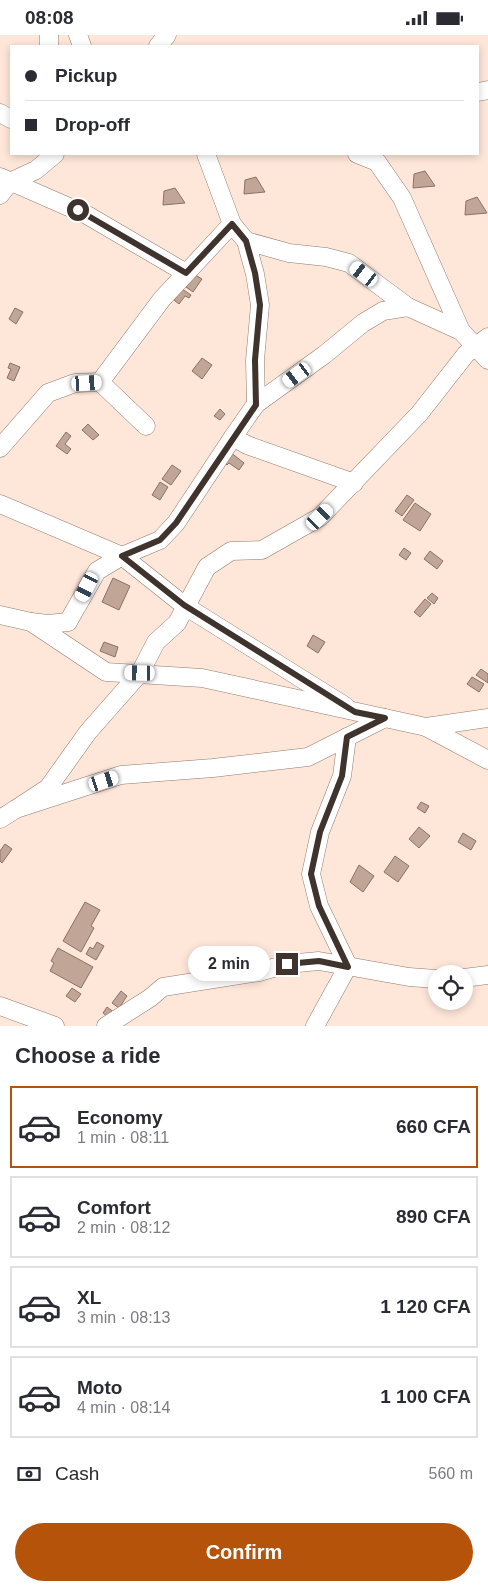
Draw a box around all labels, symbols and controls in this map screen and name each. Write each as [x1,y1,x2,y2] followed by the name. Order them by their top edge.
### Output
[25,7,74,28] text: 08:08
[55,65,117,86] text: Pickup
[55,114,130,135] text: Drop-off
[67,199,89,221] route start
[347,259,380,289] car
[280,360,313,390] car
[71,375,102,391] car
[303,501,336,533] car
[73,570,100,604] car
[124,665,155,681] car
[87,769,120,793] car
[187,947,270,981] callout: 2 min
[276,953,298,975] route end
[208,955,250,972] text: 2 min
[428,965,473,1010] map controls
[428,965,473,1010] button: locate
[15,1043,160,1068] text: Choose a ride
[17,1105,62,1150] icon: car
[77,1107,163,1128] text: Economy
[396,1116,471,1137] text: 660 CFA
[77,1129,169,1146] text: 1 min · 08:11
[17,1195,62,1240] icon: car
[77,1197,151,1218] text: Comfort
[396,1206,471,1227] text: 890 CFA
[77,1219,170,1236] text: 2 min · 08:12
[17,1285,62,1330] icon: car
[77,1287,101,1308] text: XL
[380,1296,471,1317] text: 1 120 CFA
[77,1309,170,1326] text: 3 min · 08:13
[17,1375,62,1420] icon: car
[77,1377,122,1398] text: Moto
[380,1386,471,1407] text: 1 100 CFA
[77,1399,170,1416] text: 4 min · 08:14
[15,1460,43,1488] icon: cash
[55,1463,99,1484] text: Cash
[429,1465,473,1482] text: 560 m
[15,1523,473,1581] button: Confirm

